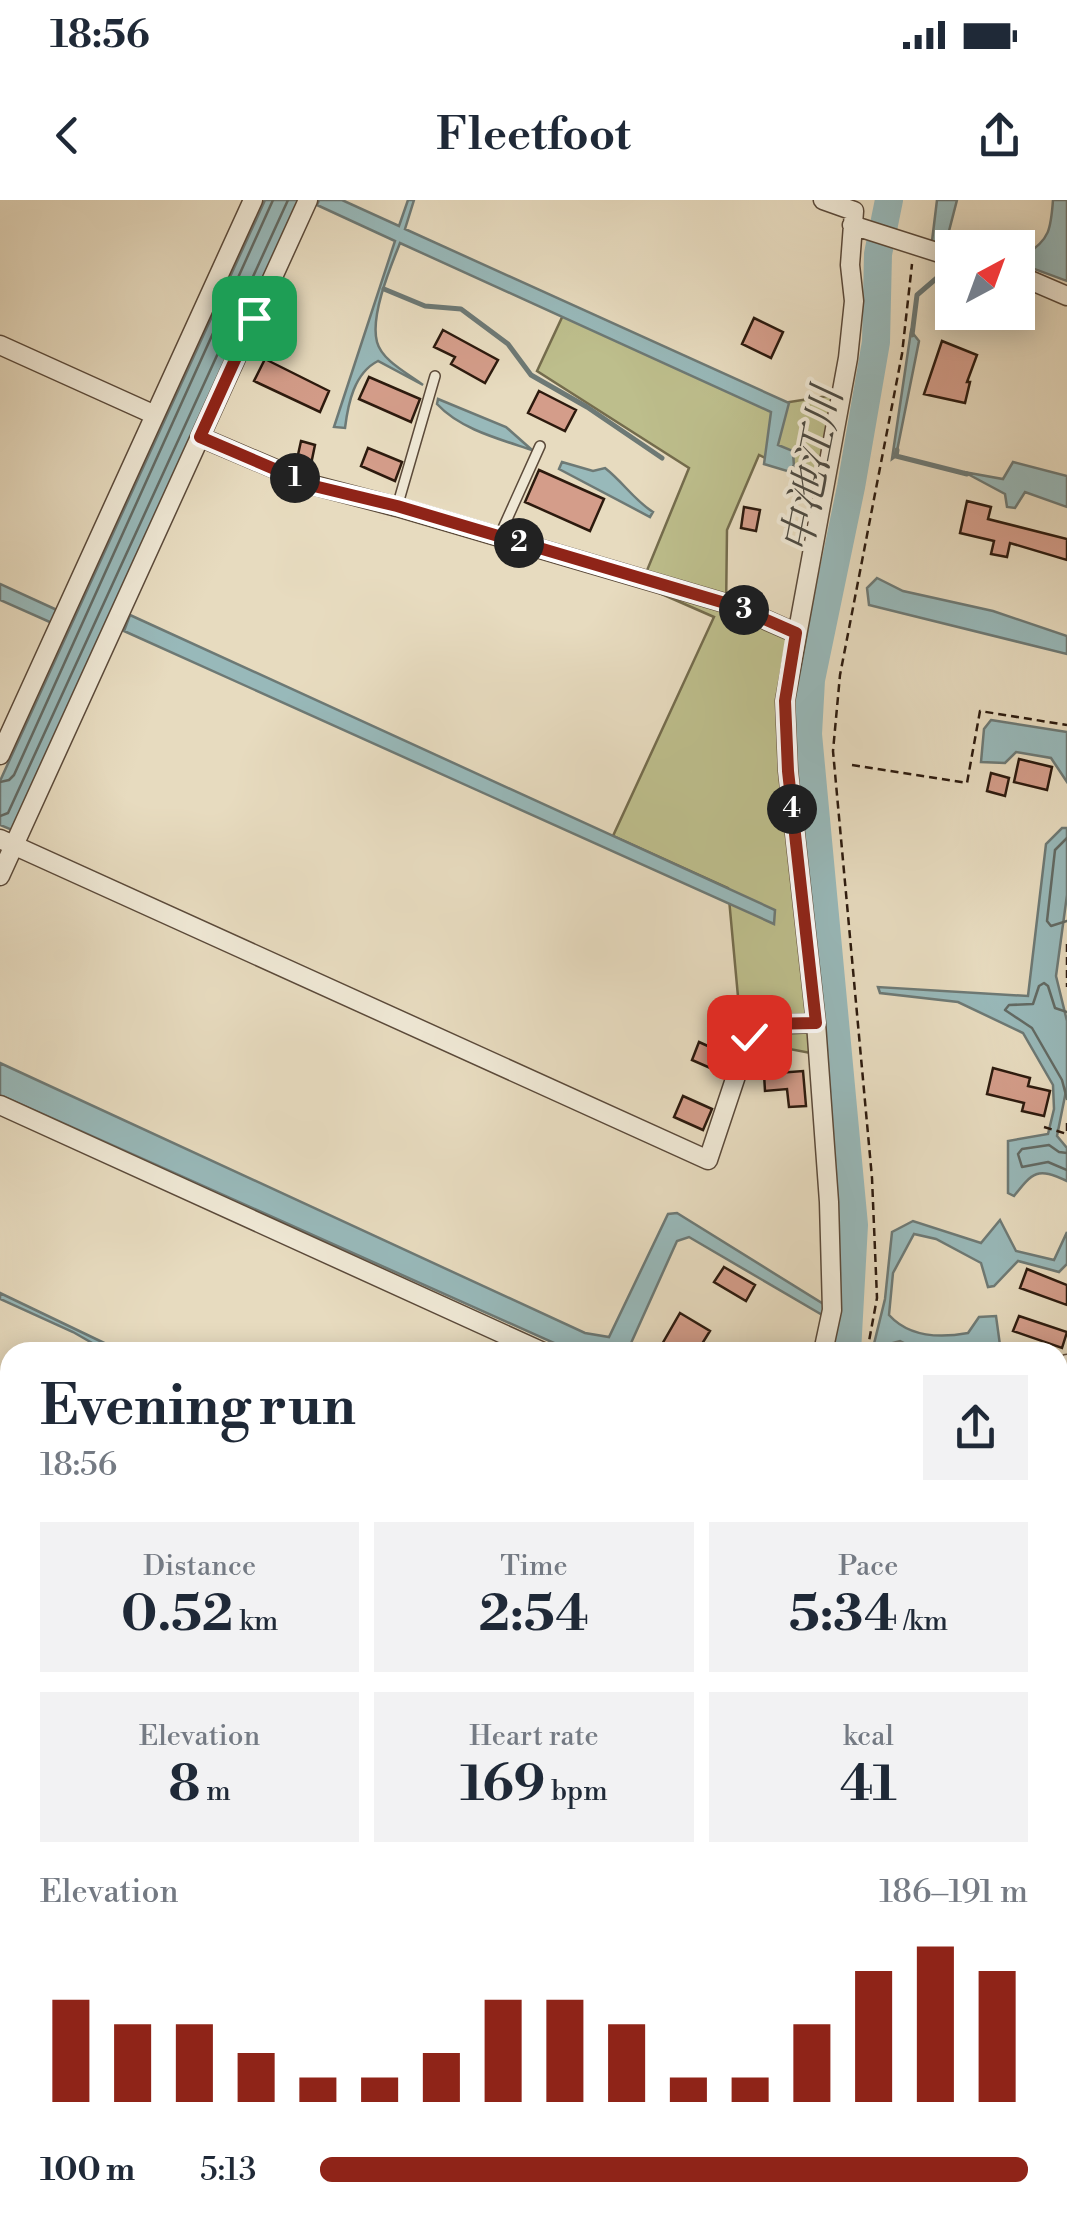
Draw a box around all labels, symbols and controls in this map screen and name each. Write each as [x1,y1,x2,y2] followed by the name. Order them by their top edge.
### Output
[50,12,150,59] text: 18:56
[436,107,631,164] text: Fleetfoot
[40,108,95,163] icon: back
[972,108,1027,163] icon: share
[935,230,1035,330] north arrow
[935,230,1035,330] map controls
[212,276,297,361] pin
[227,291,282,346] icon: arrive
[771,379,856,558] water label: 中池江川
[270,453,320,503] pin: 1
[288,460,302,495] text: 1
[494,518,544,568] pin: 2
[510,525,528,560] text: 2
[719,585,769,635] pin: 3
[736,592,752,627] text: 3
[767,784,817,834] pin: 4
[783,791,801,826] text: 4
[707,995,792,1080] pin
[722,1010,777,1065] icon: check
[40,1373,356,1442] text: Evening run
[923,1375,1028,1480] button: share
[40,1445,117,1485] text: 18:56
[143,1549,256,1584] text: Distance
[500,1549,568,1584] text: Time
[838,1549,898,1584] text: Pace
[121,1584,233,1646] text: 0.52
[479,1584,589,1646] text: 2:54
[789,1584,898,1646] text: 5:34
[233,1604,278,1639] text: km
[898,1604,948,1639] text: /km
[139,1719,260,1754] text: Elevation
[469,1719,599,1754] text: Heart rate
[843,1719,894,1754] text: kcal
[169,1754,200,1816] text: 8
[460,1754,545,1816] text: 169
[840,1754,897,1816] text: 41
[200,1774,231,1809] text: m
[545,1774,608,1809] text: bpm
[40,1872,179,1912] text: Elevation
[879,1872,1028,1912] text: 186–191 m
[40,2150,135,2190] text: 100 m
[200,2150,256,2190] text: 5:13

